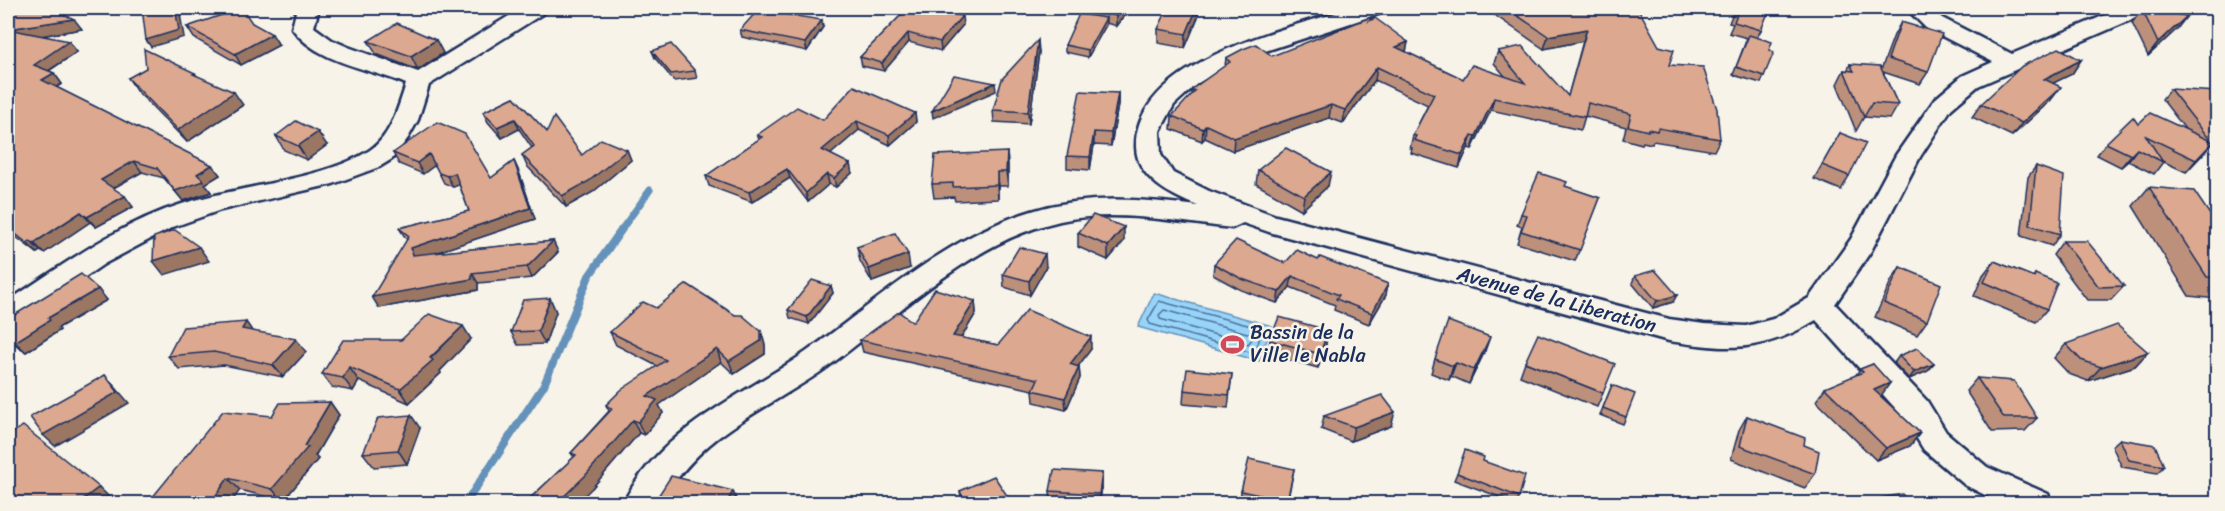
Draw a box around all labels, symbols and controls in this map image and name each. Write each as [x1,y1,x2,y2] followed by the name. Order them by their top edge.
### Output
[1452,256,1661,343] street label: Avenue de la Liberation
[1250,315,1366,373] place label: Bassin de la Ville le Nabla
[1219,331,1245,357] sports icon: Bassin de la Ville le Nabla

